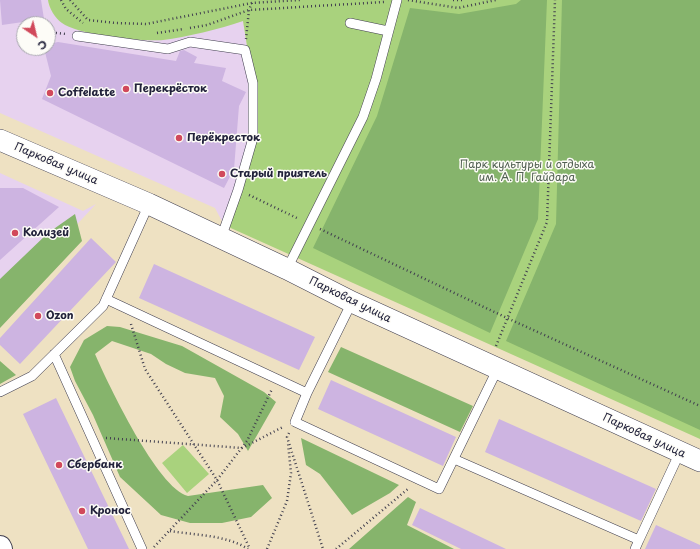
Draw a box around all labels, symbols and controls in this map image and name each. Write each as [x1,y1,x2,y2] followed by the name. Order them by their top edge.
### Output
[16,16,56,56] north arrow
[34,36,51,55] text: С
[134,82,207,96] place label: Перекрёсток
[121,84,131,94] marker: Перекрёсток
[58,86,115,100] place label: Coffelatte
[45,88,55,98] marker: Coffelatte
[187,131,260,145] place label: Перёкресток
[174,133,184,143] marker: Перёкресток
[12,140,100,188] street label: Парковая улица
[460,158,594,184] park label: Парк культуры и отдыха им. А. П. Гайдара
[230,167,327,181] place label: Старый приятель
[217,169,227,179] marker: Старый приятель
[23,226,69,240] place label: Колизей
[10,228,20,238] marker: Колизей
[307,274,393,326] street label: Парковая улица
[46,309,74,323] place label: Ozon
[33,311,43,321] marker: Ozon
[600,411,688,461] street label: Парковая улица
[67,458,122,472] place label: Сбербанк
[54,460,64,470] marker: Сбербанк
[90,504,131,518] place label: Кронос
[77,506,87,516] marker: Кронос

